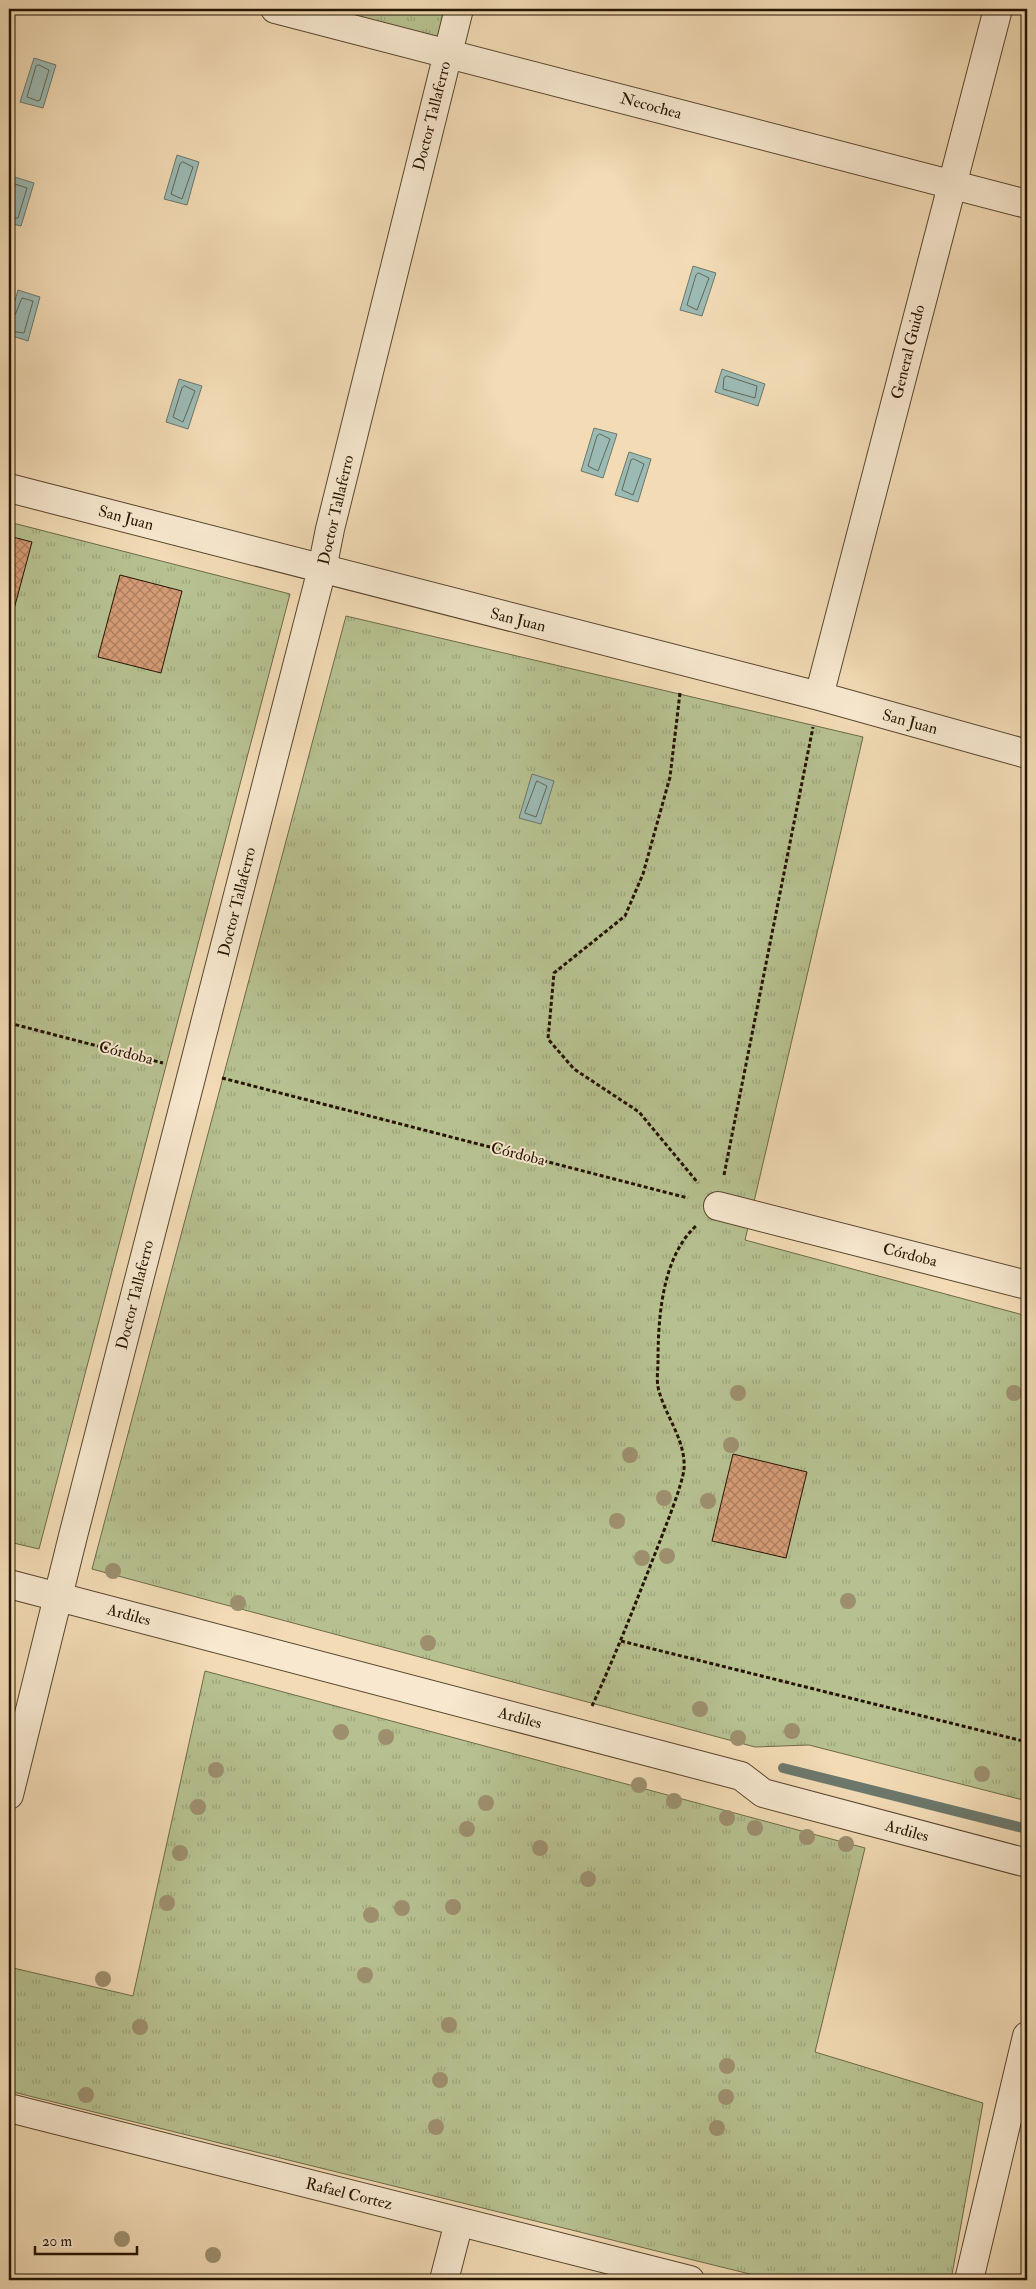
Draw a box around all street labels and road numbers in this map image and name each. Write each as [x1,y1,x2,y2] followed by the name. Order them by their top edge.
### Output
[409,59,455,173] street label: Doctor Tallaferro
[618,88,684,124] street label: Necochea
[887,302,929,401] street label: General Guido
[314,453,358,567] street label: Doctor Tallaferro
[96,501,156,536] street label: San Juan
[488,603,548,637] street label: San Juan
[880,705,940,740] street label: San Juan
[214,845,260,959] street label: Doctor Tallaferro
[97,1037,156,1069] street label: Córdoba
[489,1138,548,1170] street label: Córdoba
[112,1238,158,1352] street label: Doctor Tallaferro
[881,1239,940,1271] street label: Córdoba
[104,1599,153,1630] street label: Ardiles
[495,1702,544,1733] street label: Ardiles
[882,1815,931,1846] street label: Ardiles
[303,2174,395,2215] street label: Rafael Cortez

